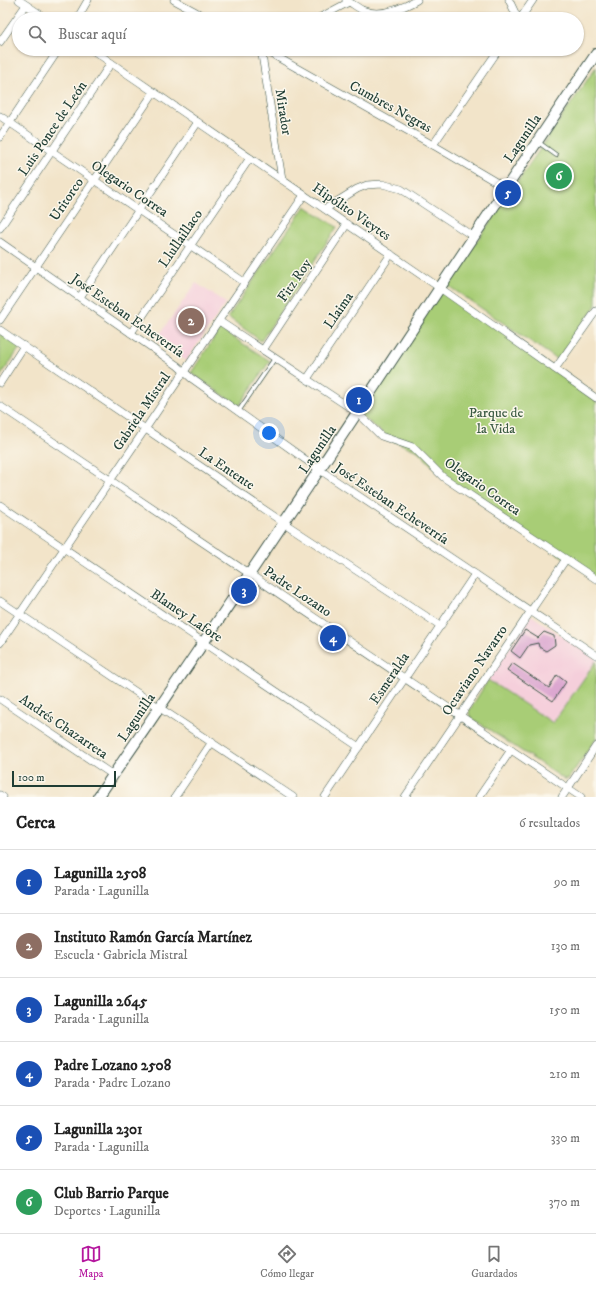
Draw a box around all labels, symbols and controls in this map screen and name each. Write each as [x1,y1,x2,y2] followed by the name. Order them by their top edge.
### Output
[12,12,584,56] search box
[26,23,48,45] icon: search
[58,25,126,44] text: Buscar aquí
[14,77,92,179] street label: Luis Ponce de León
[346,77,435,137] street label: Cumbres Negras
[270,88,296,137] street label: Mirador
[500,111,546,166] street label: Lagunilla
[87,156,172,221] street label: Olegario Correa
[546,161,572,191] pin: 6
[46,174,88,225] street label: Uritorco
[495,178,521,208] pin: 5
[309,179,394,245] street label: Hipólito Vieytes
[155,206,207,271] street label: Llullaillaco
[274,255,316,306] street label: Fitz Roy
[66,269,188,362] street label: José Esteban Echeverría
[320,289,358,332] street label: Llaima
[178,306,204,336] pin: 2
[109,368,175,454] street label: Gabriela Mistral
[346,385,372,415] pin: 1
[469,404,523,438] park label: Parque de la Vida
[295,422,341,477] street label: Lagunilla
[259,423,279,443] your location
[195,443,258,494] street label: La Entente
[441,454,524,520] street label: Olegario Correa
[329,458,452,549] street label: José Esteban Echeverría
[260,563,335,621] street label: Padre Lozano
[231,576,257,606] pin: 3
[147,585,226,647] street label: Blamey Lafore
[438,622,512,719] street label: Octaviano Navarro
[320,623,346,653] pin: 4
[366,649,414,708] street label: Esmeralda
[114,690,160,745] street label: Lagunilla
[16,691,111,763] street label: Andrés Chazarreta
[12,769,116,788] scale bar
[18,771,44,785] text: 100 m
[16,812,55,834] text: Cerca
[519,815,580,831] text: 6 resultados
[54,864,146,883] text: Lagunilla 2508
[27,874,31,890] text: 1
[554,874,580,890] text: 90 m
[54,883,149,899] text: Parada · Lagunilla
[54,928,252,947] text: Instituto Ramón García Martínez
[26,938,32,954] text: 2
[551,938,580,954] text: 130 m
[54,947,187,963] text: Escuela · Gabriela Mistral
[54,992,147,1011] text: Lagunilla 2645
[27,1002,31,1018] text: 3
[549,1002,580,1018] text: 150 m
[54,1011,149,1027] text: Parada · Lagunilla
[54,1056,171,1075] text: Padre Lozano 2508
[25,1066,33,1082] text: 4
[549,1066,580,1082] text: 210 m
[54,1075,171,1091] text: Parada · Padre Lozano
[54,1120,143,1139] text: Lagunilla 2301
[26,1130,32,1146] text: 5
[551,1130,580,1146] text: 330 m
[54,1139,149,1155] text: Parada · Lagunilla
[54,1184,169,1203] text: Club Barrio Parque
[26,1194,32,1210] text: 6
[549,1194,580,1210] text: 370 m
[54,1203,160,1219] text: Deportes · Lagunilla
[78,1243,103,1281] tab: Mapa
[260,1243,314,1281] tab: Cómo llegar
[471,1243,518,1281] tab: Guardados

